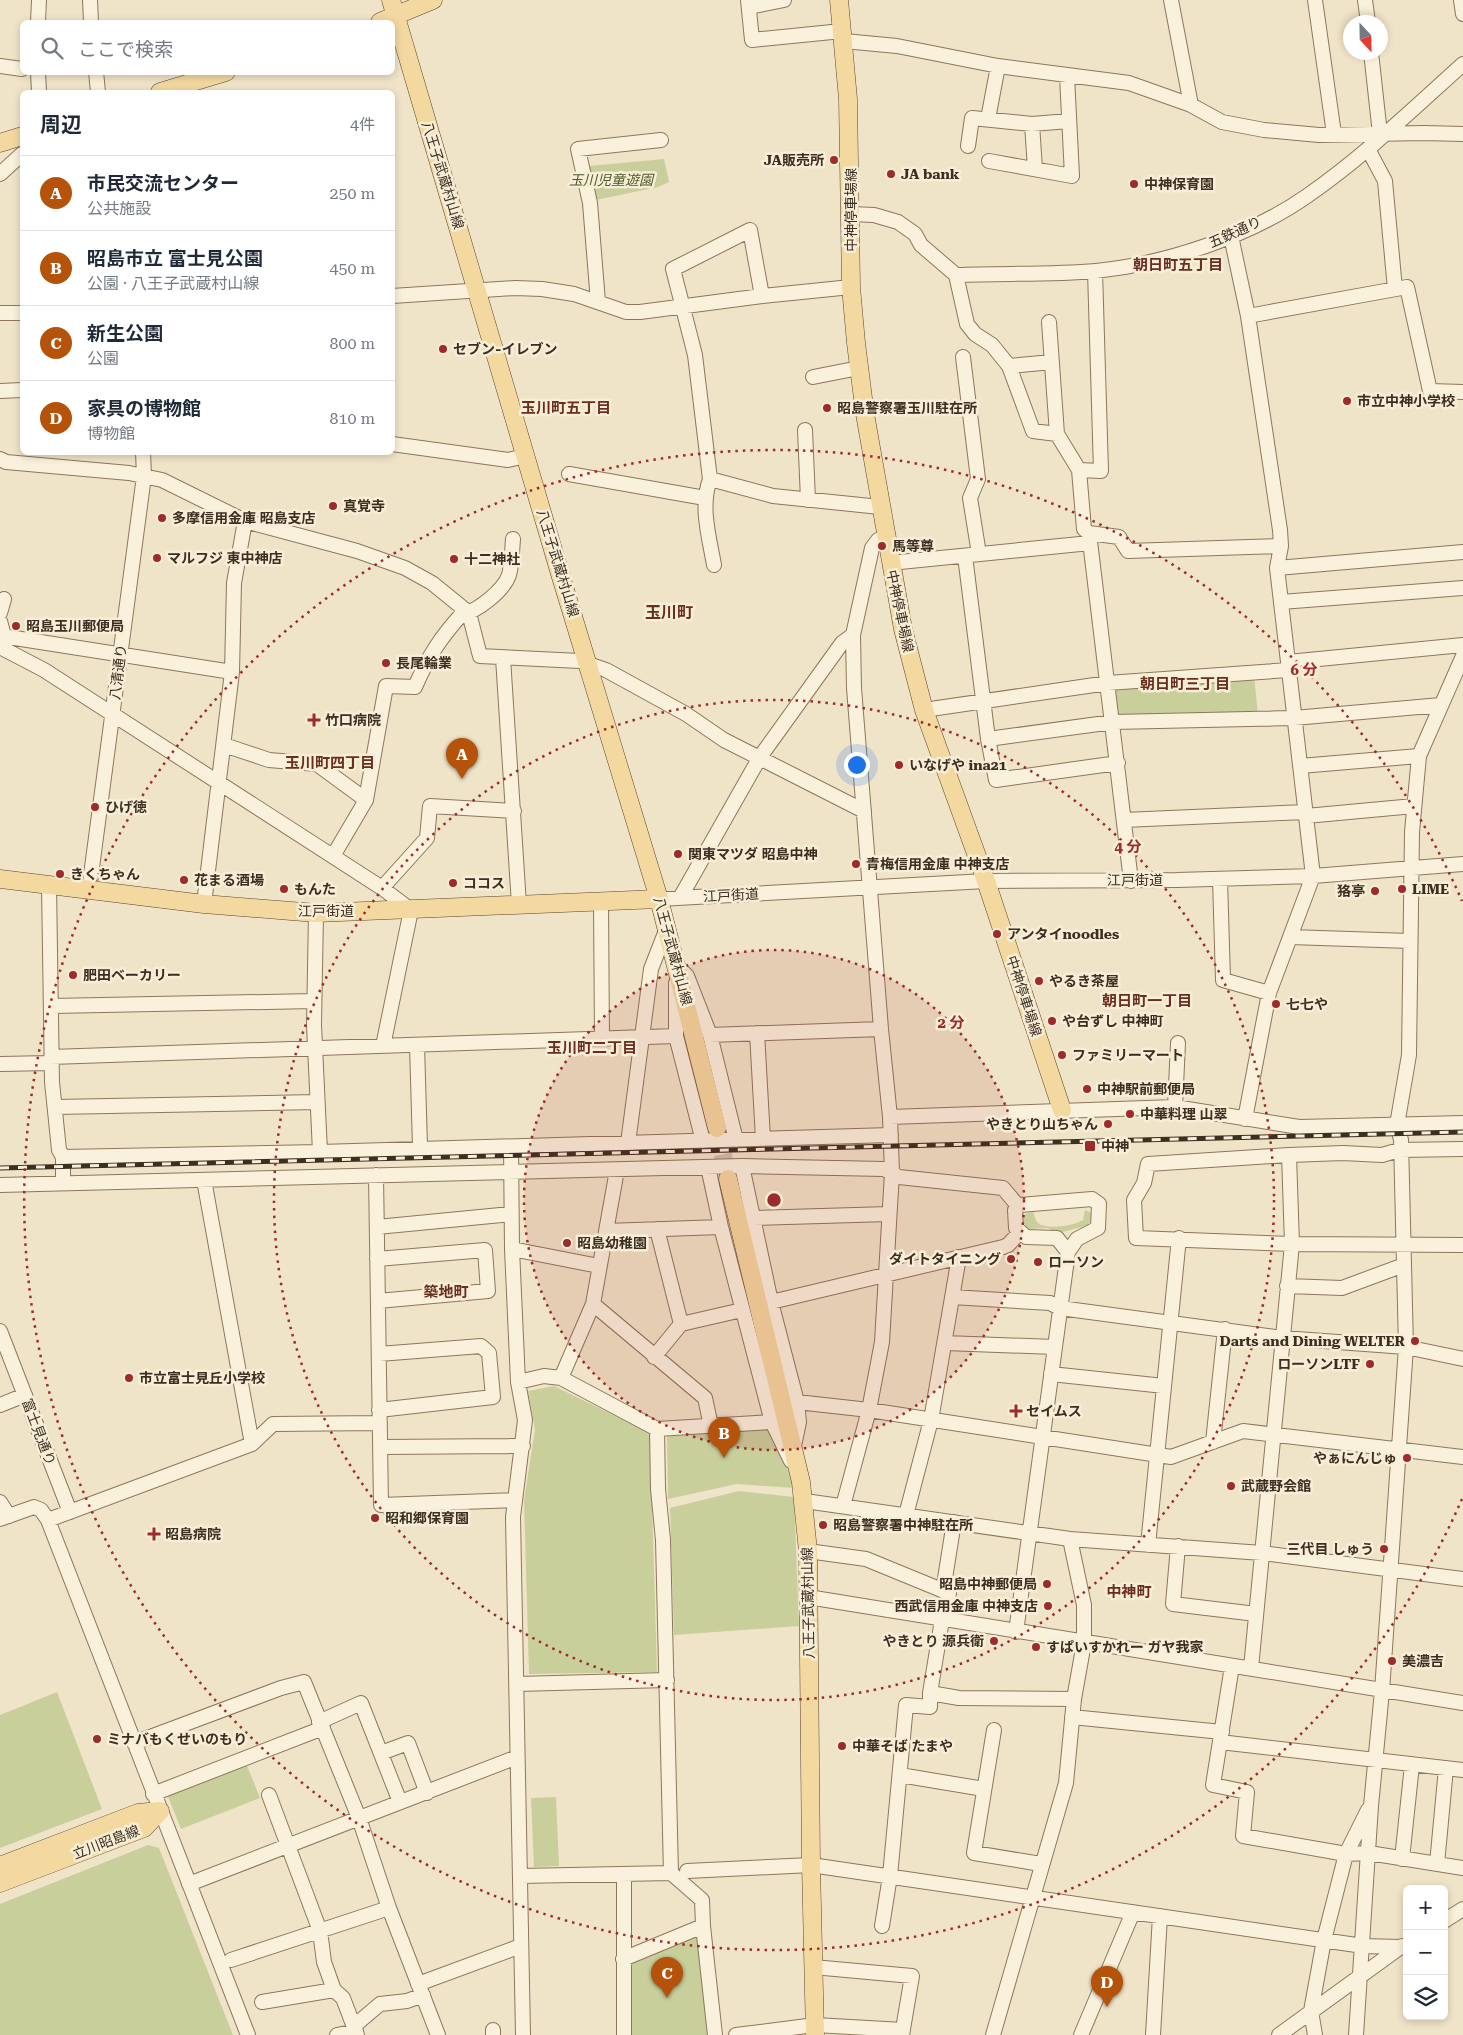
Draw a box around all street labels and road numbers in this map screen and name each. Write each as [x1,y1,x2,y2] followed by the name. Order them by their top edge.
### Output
[419,119,467,231] street label: 八王子武蔵村山線
[843,168,859,252] street label: 中神停車場線
[1206,213,1264,251] street label: 五鉄通り
[534,507,582,619] street label: 八王子武蔵村山線
[883,568,917,654] street label: 中神停車場線
[107,643,129,701] street label: 八清通り
[1107,872,1163,888] street label: 江戸街道
[703,886,759,904] street label: 江戸街道
[651,895,695,1007] street label: 八王子武蔵村山線
[298,903,354,919] street label: 江戸街道
[1003,954,1045,1038] street label: 中神停車場線
[19,1396,59,1468] street label: 富士見通り
[799,1547,817,1659] street label: 八王子武蔵村山線
[70,1822,142,1862] street label: 立川昭島線

